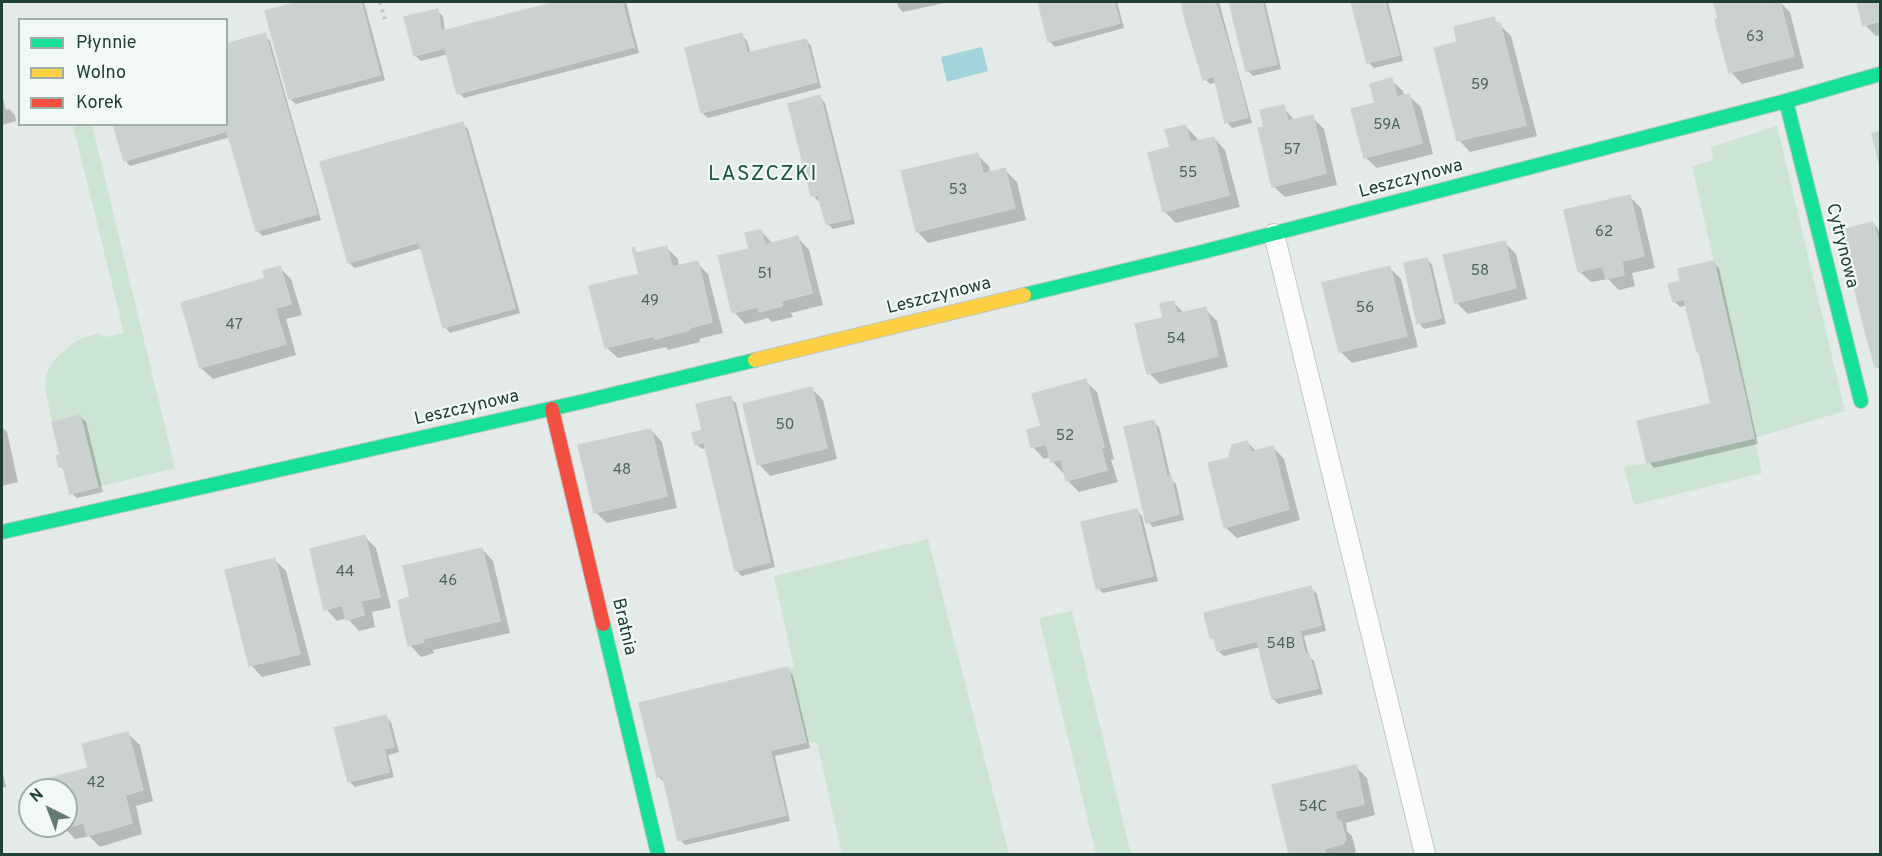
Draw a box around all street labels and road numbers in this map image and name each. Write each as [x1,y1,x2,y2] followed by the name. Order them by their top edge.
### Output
[1357,156,1465,204] street label: Leszczynowa
[1820,201,1862,291] street label: Cytrynowa
[885,274,993,320] street label: Leszczynowa
[413,386,521,432] street label: Leszczynowa
[606,596,640,658] street label: Bratnia

